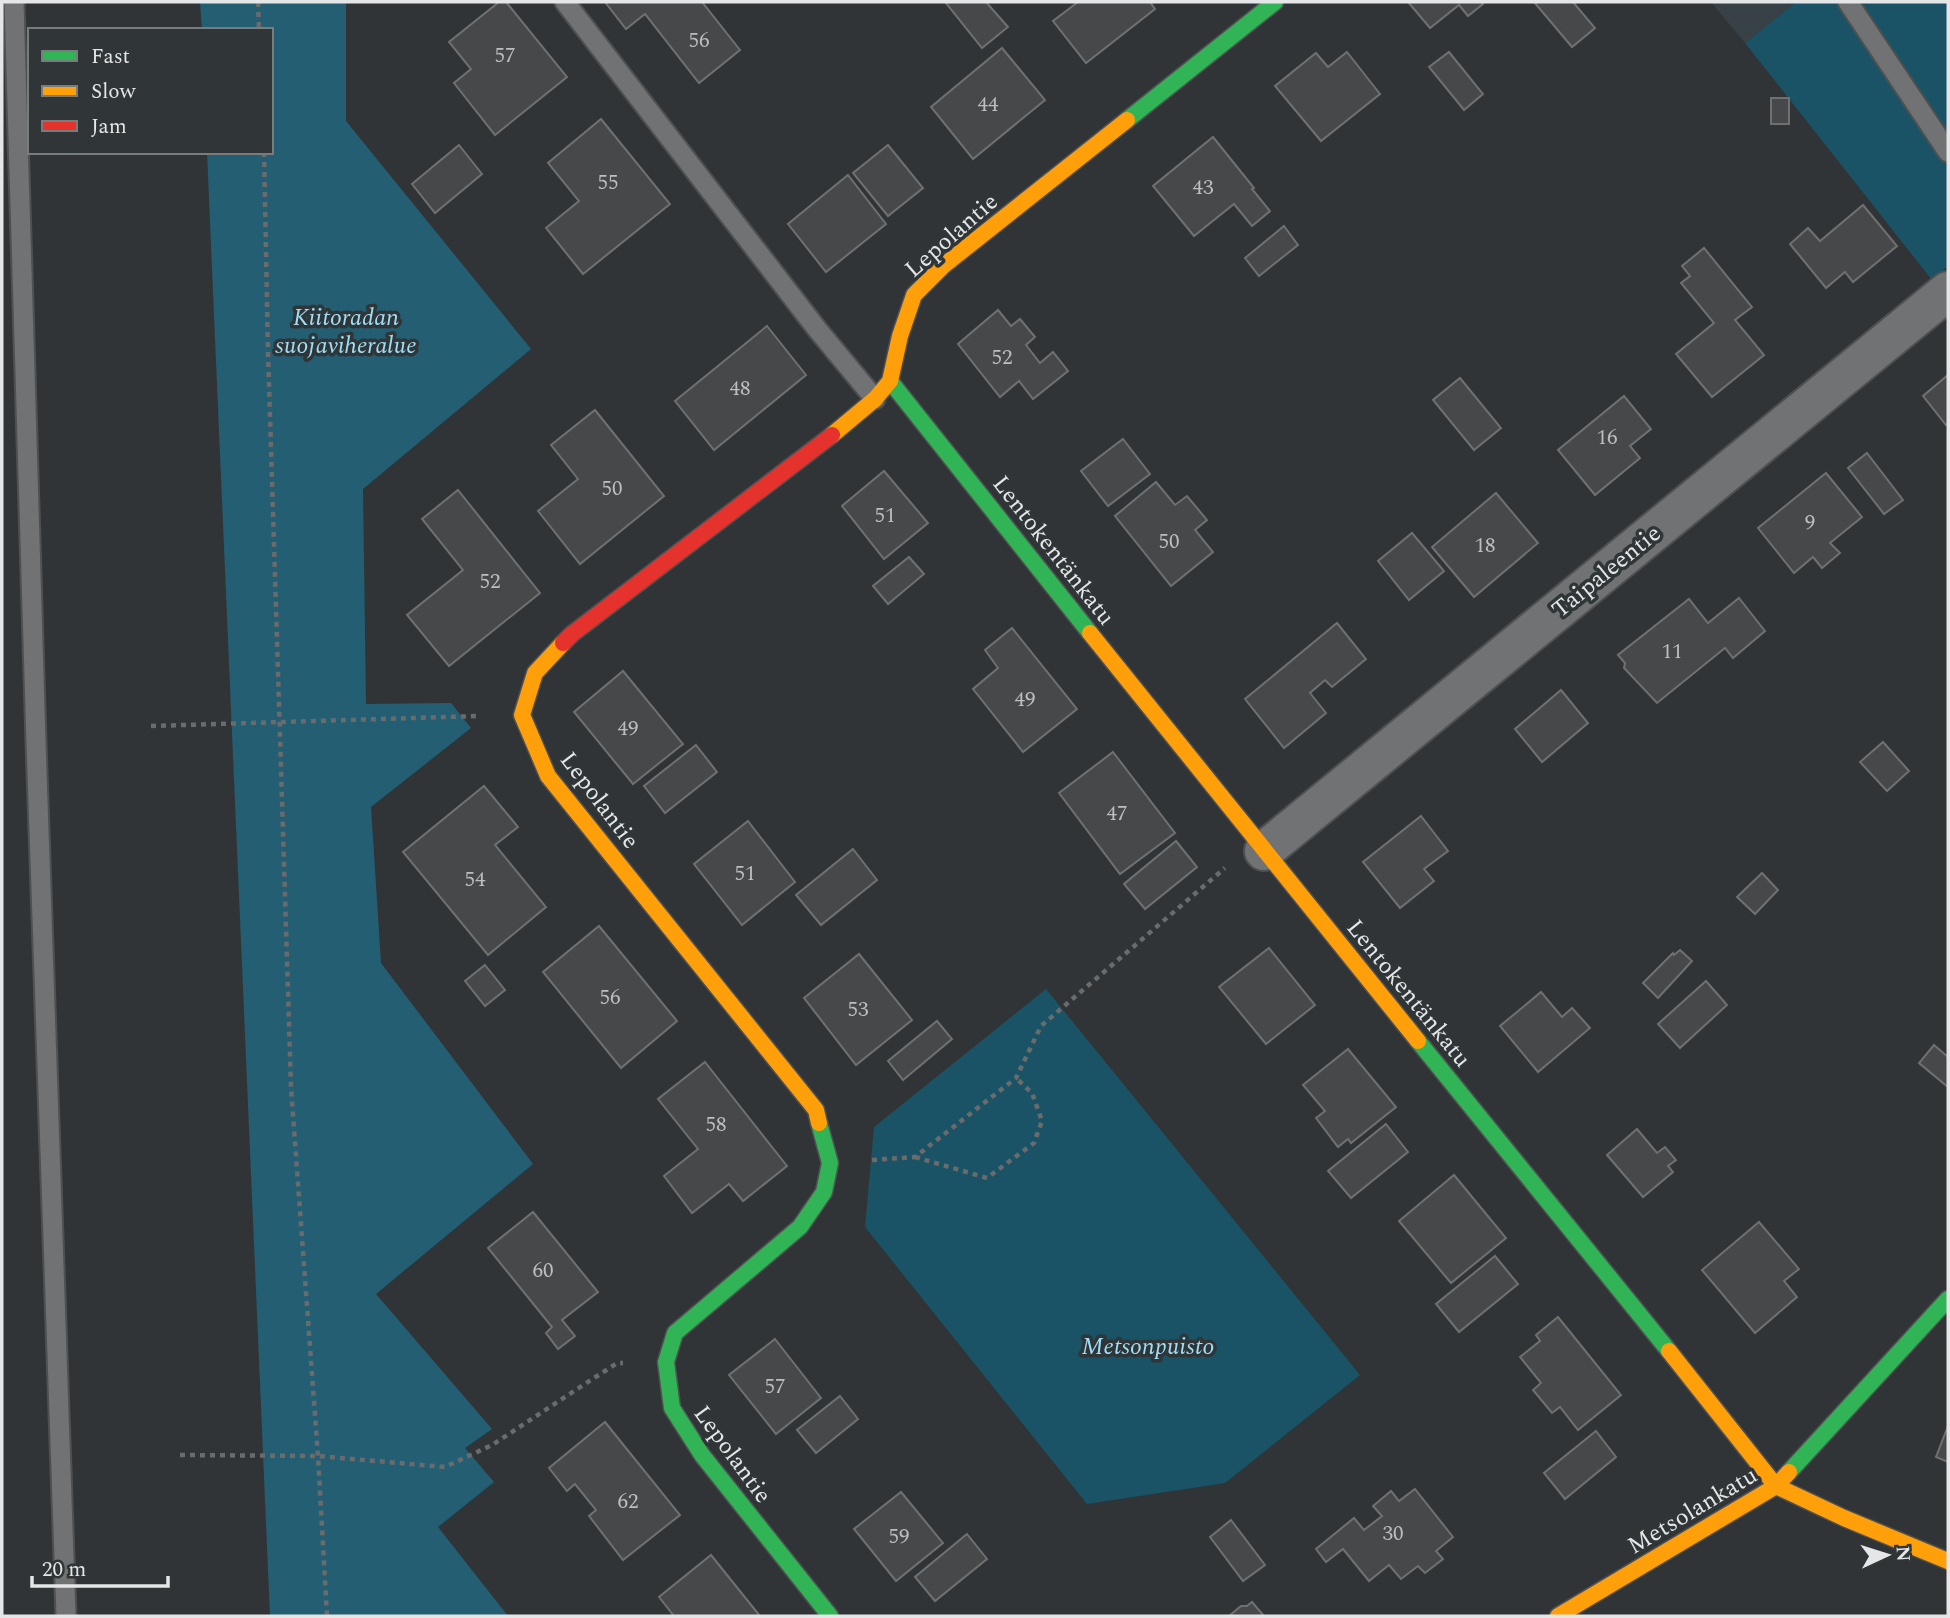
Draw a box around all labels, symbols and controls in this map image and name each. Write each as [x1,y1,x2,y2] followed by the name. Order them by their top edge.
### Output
[689,25,710,57] house number: 56
[28,28,273,154] legend
[495,40,516,72] house number: 57
[91,41,130,73] text: Fast
[91,76,137,108] text: Slow
[978,89,999,121] house number: 44
[91,111,127,143] text: Jam
[598,167,619,199] house number: 55
[1193,172,1214,204] house number: 43
[897,185,1006,287] street label: Lepolantie
[275,300,417,364] park label: Kiitoradan suojaviheralue
[992,342,1013,374] house number: 52
[730,373,751,405] house number: 48
[1597,422,1618,454] house number: 16
[983,468,1123,633] street label: Lentokentänkatu
[602,473,623,505] house number: 50
[875,500,896,532] house number: 51
[1805,507,1815,539] house number: 9
[1544,516,1669,627] street label: Taipaleentie
[1159,526,1180,558] house number: 50
[1475,530,1496,562] house number: 18
[480,566,501,598] house number: 52
[1662,636,1683,668] house number: 11
[1015,684,1036,716] house number: 49
[618,713,639,745] house number: 49
[551,744,648,857] street label: Lepolantie
[1107,798,1128,830] house number: 47
[735,858,756,890] house number: 51
[465,864,486,896] house number: 54
[1337,912,1479,1076] street label: Lentokentänkatu
[600,982,621,1014] house number: 56
[848,994,869,1026] house number: 53
[706,1109,727,1141] house number: 58
[533,1255,554,1287] house number: 60
[1082,1329,1214,1365] park label: Metsonpuisto
[765,1371,786,1403] house number: 57
[684,1398,780,1511] street label: Lepolantie
[1621,1458,1764,1564] street label: Metsolankatu
[618,1486,639,1518] house number: 62
[1383,1518,1404,1550] house number: 30
[1852,1520,1922,1590] north arrow
[889,1521,910,1553] house number: 59
[32,1544,168,1588] scale bar
[1887,1545,1917,1563] text: N
[42,1554,86,1586] text: 20 m

